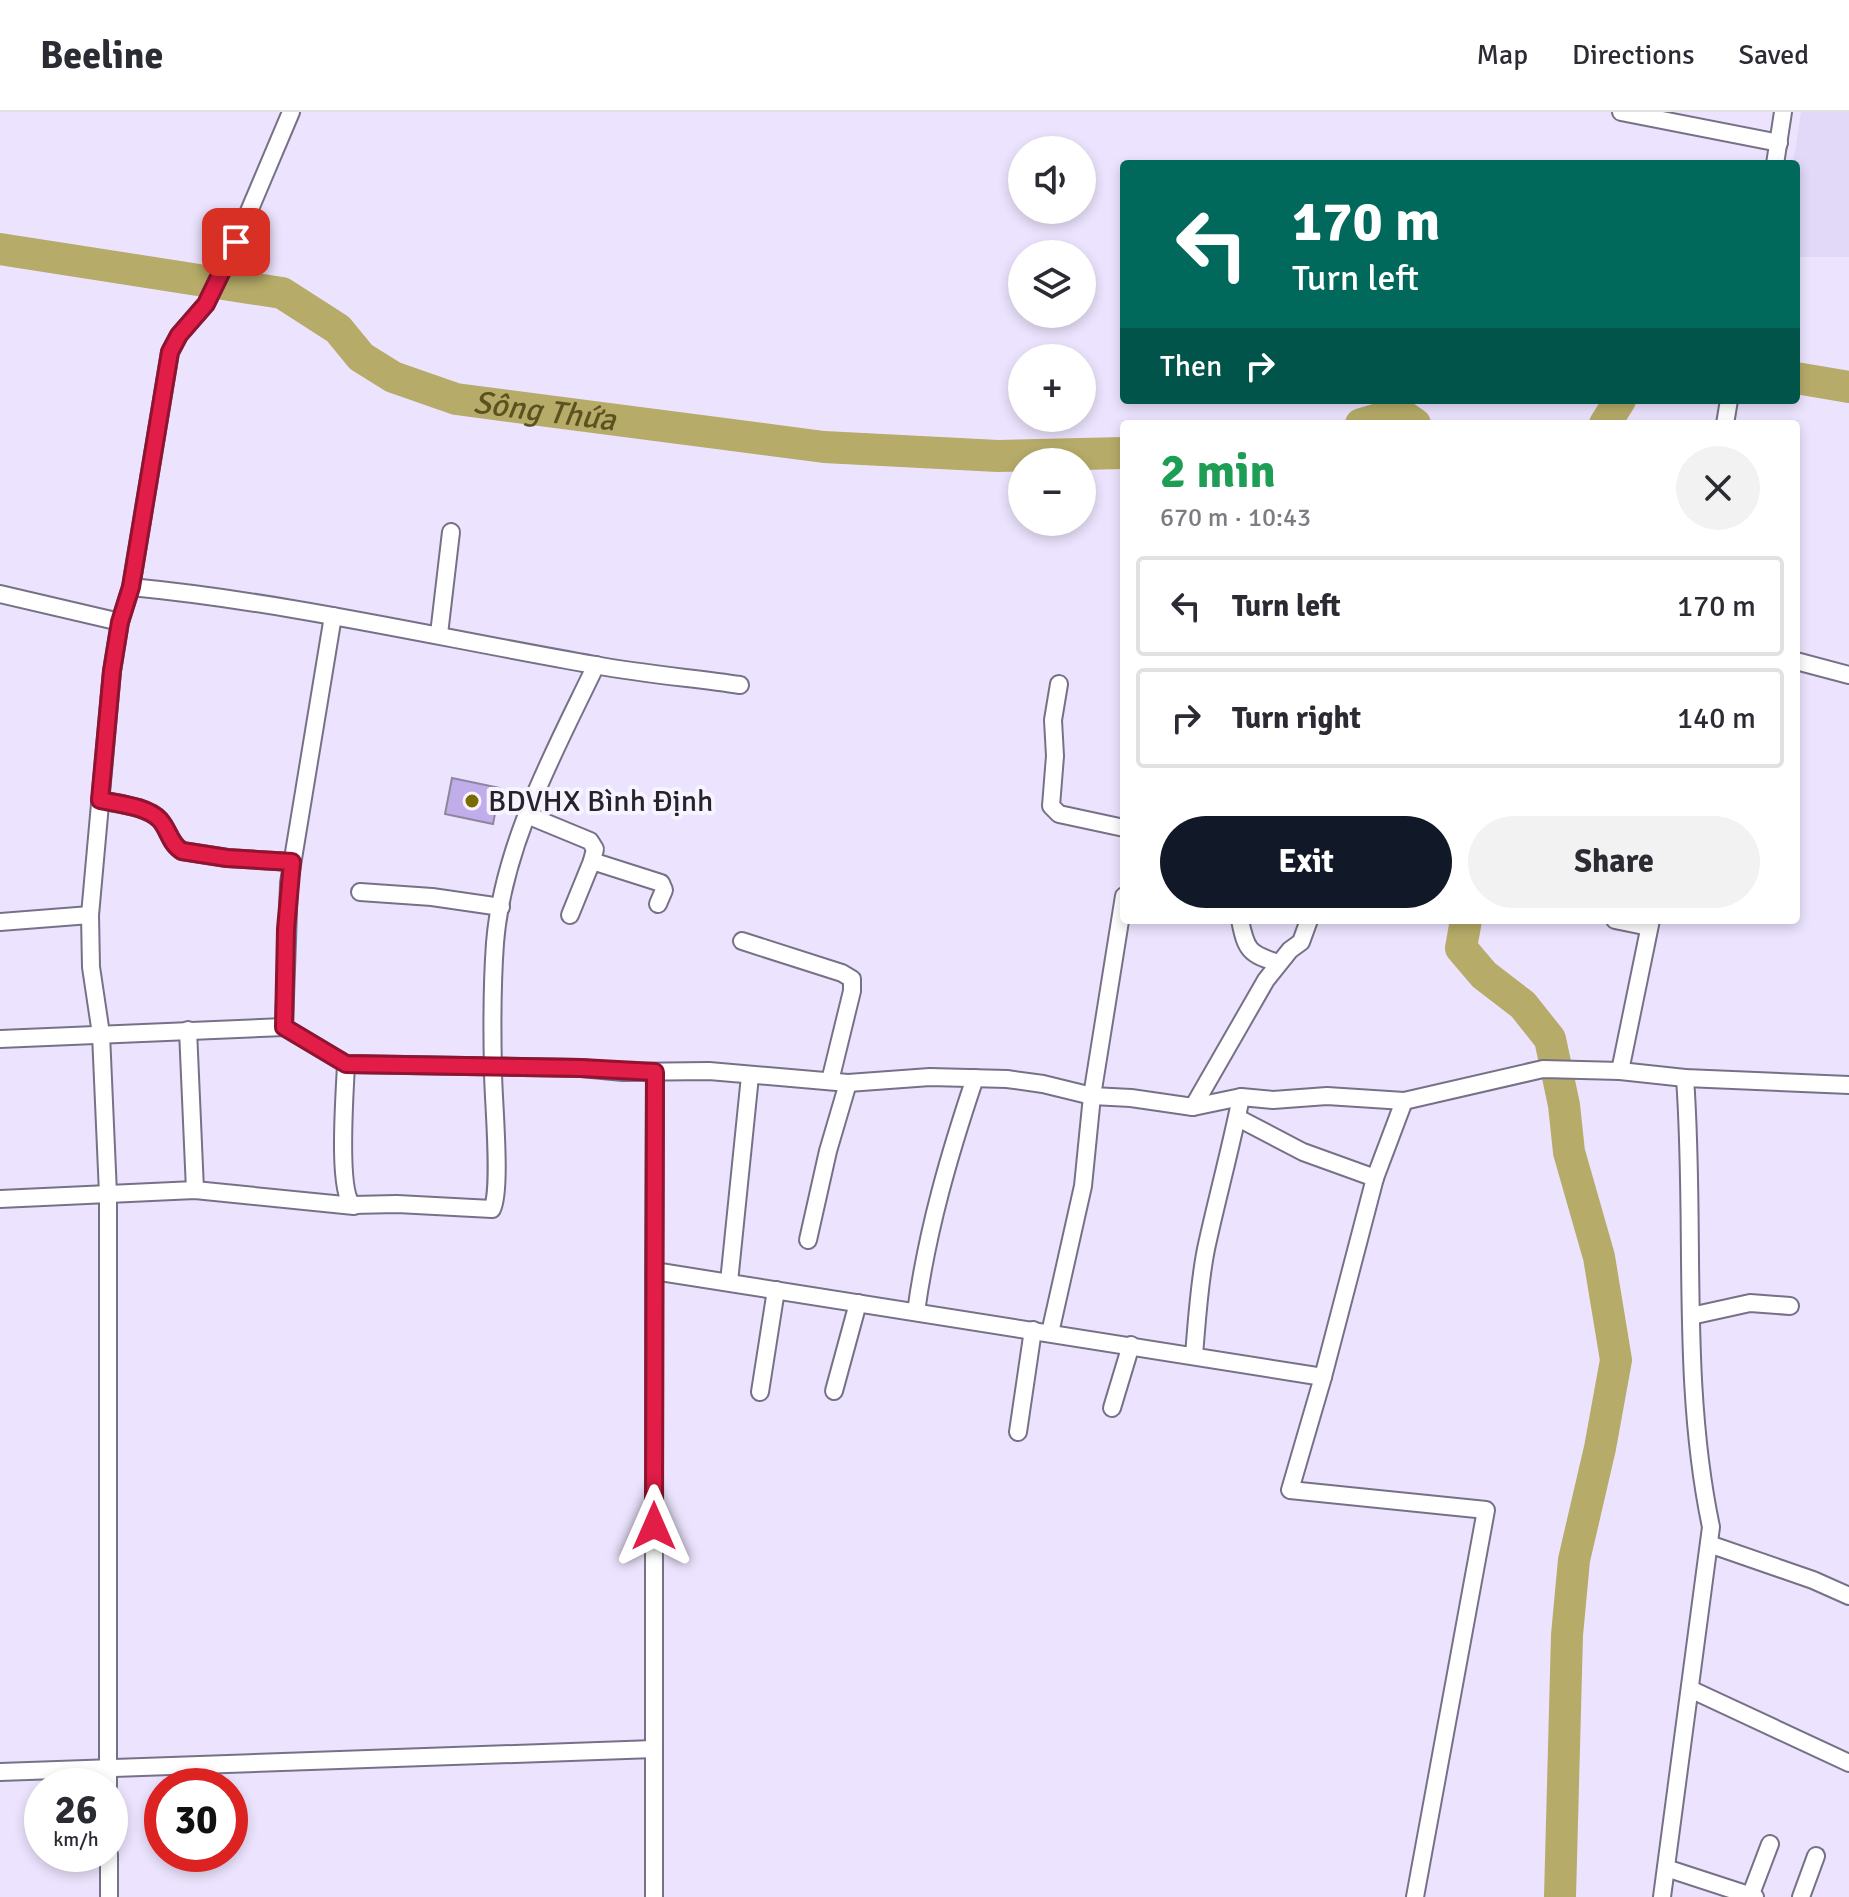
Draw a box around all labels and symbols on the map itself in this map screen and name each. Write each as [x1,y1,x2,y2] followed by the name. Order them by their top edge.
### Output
[202,208,270,276] pin
[471,382,619,440] water label: Sông Thứa
[488,783,713,820] place label: BDVHX Bình Định
[463,792,481,810] marker: BDVHX Bình Định
[612,1484,696,1568] position arrow
[144,1768,248,1872] speed limit sign: 30

